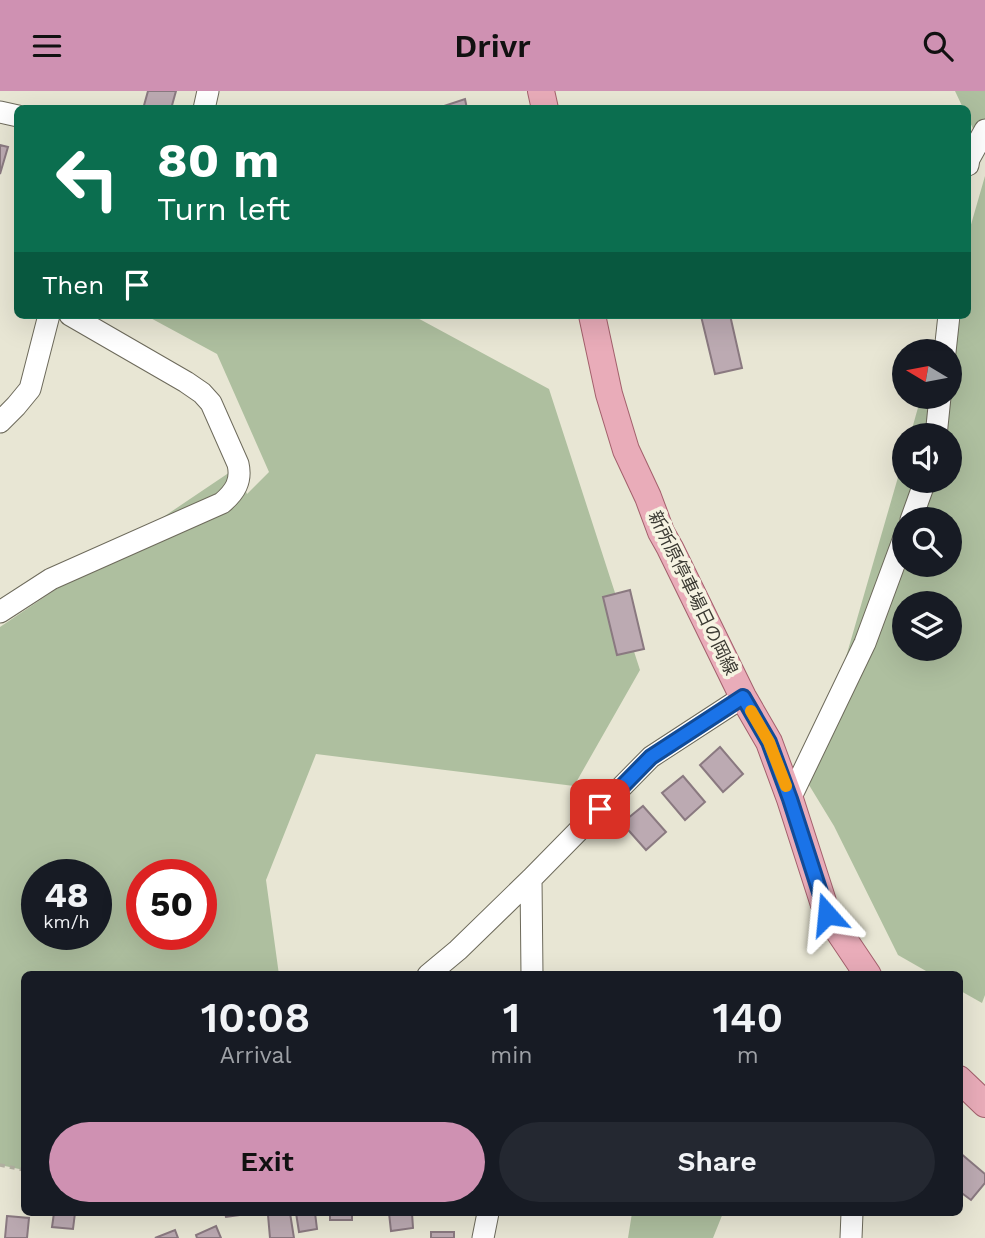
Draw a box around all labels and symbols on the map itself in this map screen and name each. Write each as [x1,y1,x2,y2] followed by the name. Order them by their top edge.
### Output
[892,339,962,409] north arrow
[645,507,742,678] street label: 新所原停車場日の岡線
[570,779,630,839] pin
[126,859,217,950] speed limit sign: 50
[790,877,864,951] position arrow

